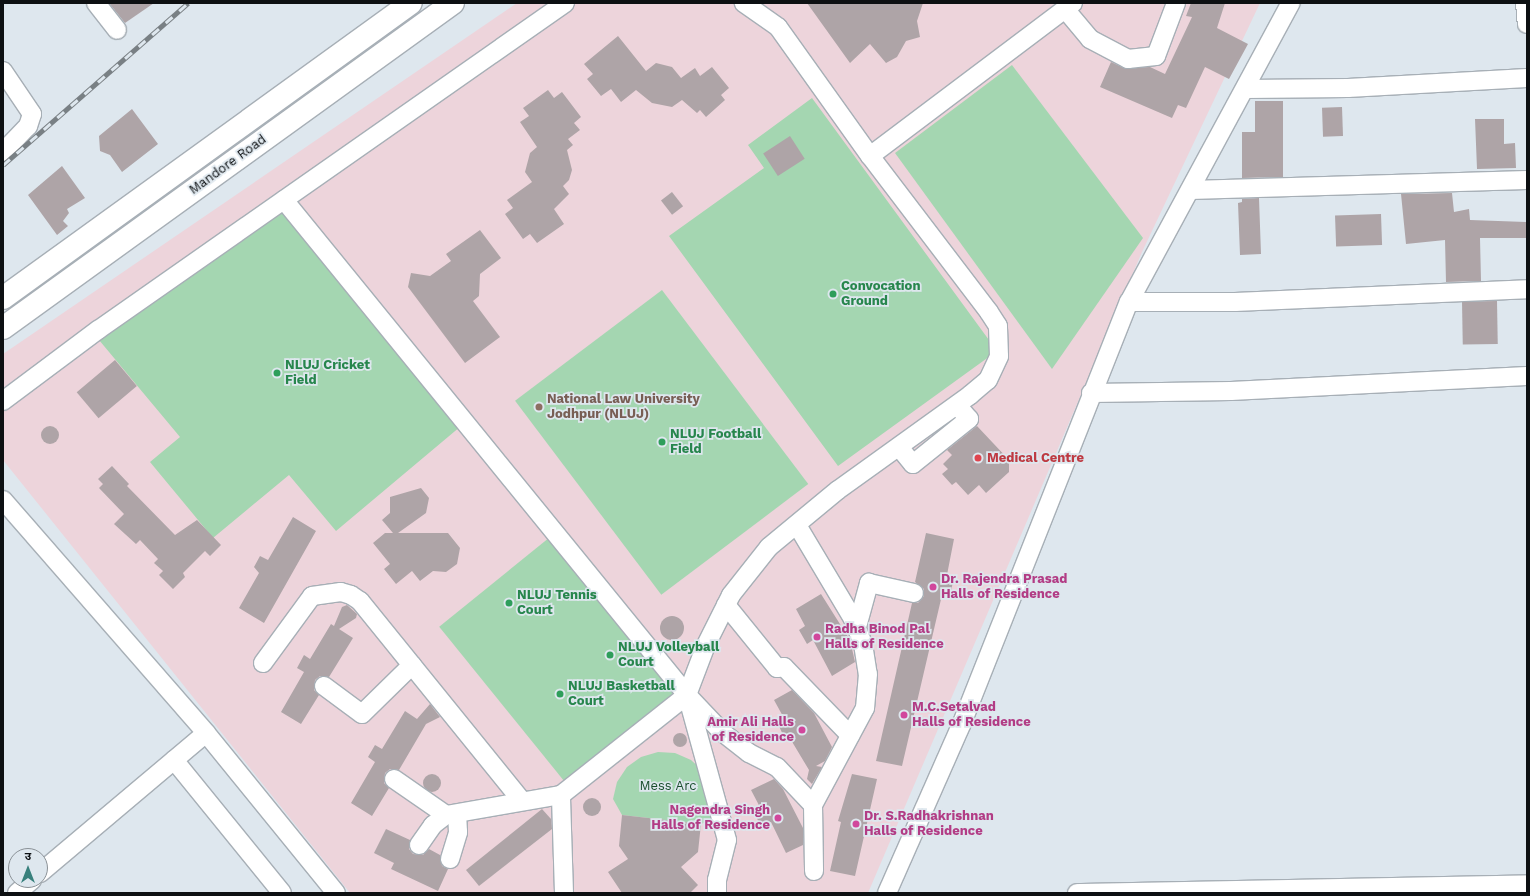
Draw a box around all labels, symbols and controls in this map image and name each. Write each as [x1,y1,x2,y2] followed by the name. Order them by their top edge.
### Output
[187,132,269,198] street label: Mandore Road
[841,279,920,310] place label: Convocation Ground
[828,289,838,299] marker: Convocation Ground
[285,358,370,389] place label: NLUJ Cricket Field
[272,368,282,378] marker: NLUJ Cricket Field
[547,392,700,423] place label: National Law University Jodhpur (NLUJ)
[534,402,544,412] marker: National Law University Jodhpur (NLUJ)
[670,427,761,458] place label: NLUJ Football Field
[657,437,667,447] marker: NLUJ Football Field
[987,450,1084,466] place label: Medical Centre
[972,452,984,464] marker: Medical Centre
[941,572,1067,603] place label: Dr. Rajendra Prasad Halls of Residence
[928,582,938,592] marker: Dr. Rajendra Prasad Halls of Residence
[517,588,597,619] place label: NLUJ Tennis Court
[504,598,514,608] marker: NLUJ Tennis Court
[825,622,944,653] place label: Radha Binod Pal Halls of Residence
[812,632,822,642] marker: Radha Binod Pal Halls of Residence
[618,640,720,671] place label: NLUJ Volleyball Court
[605,650,615,660] marker: NLUJ Volleyball Court
[568,679,675,710] place label: NLUJ Basketball Court
[555,689,565,699] marker: NLUJ Basketball Court
[912,700,1031,731] place label: M.C.Setalvad Halls of Residence
[899,710,909,720] marker: M.C.Setalvad Halls of Residence
[707,715,794,746] place label: Amir Ali Halls of Residence
[797,725,807,735] marker: Amir Ali Halls of Residence
[639,778,697,794] park label: Mess Arc
[651,803,770,834] place label: Nagendra Singh Halls of Residence
[864,809,994,840] place label: Dr. S.Radhakrishnan Halls of Residence
[773,813,783,823] marker: Nagendra Singh Halls of Residence
[851,819,861,829] marker: Dr. S.Radhakrishnan Halls of Residence
[8,848,48,888] north arrow
[25,850,31,863] text: उ

